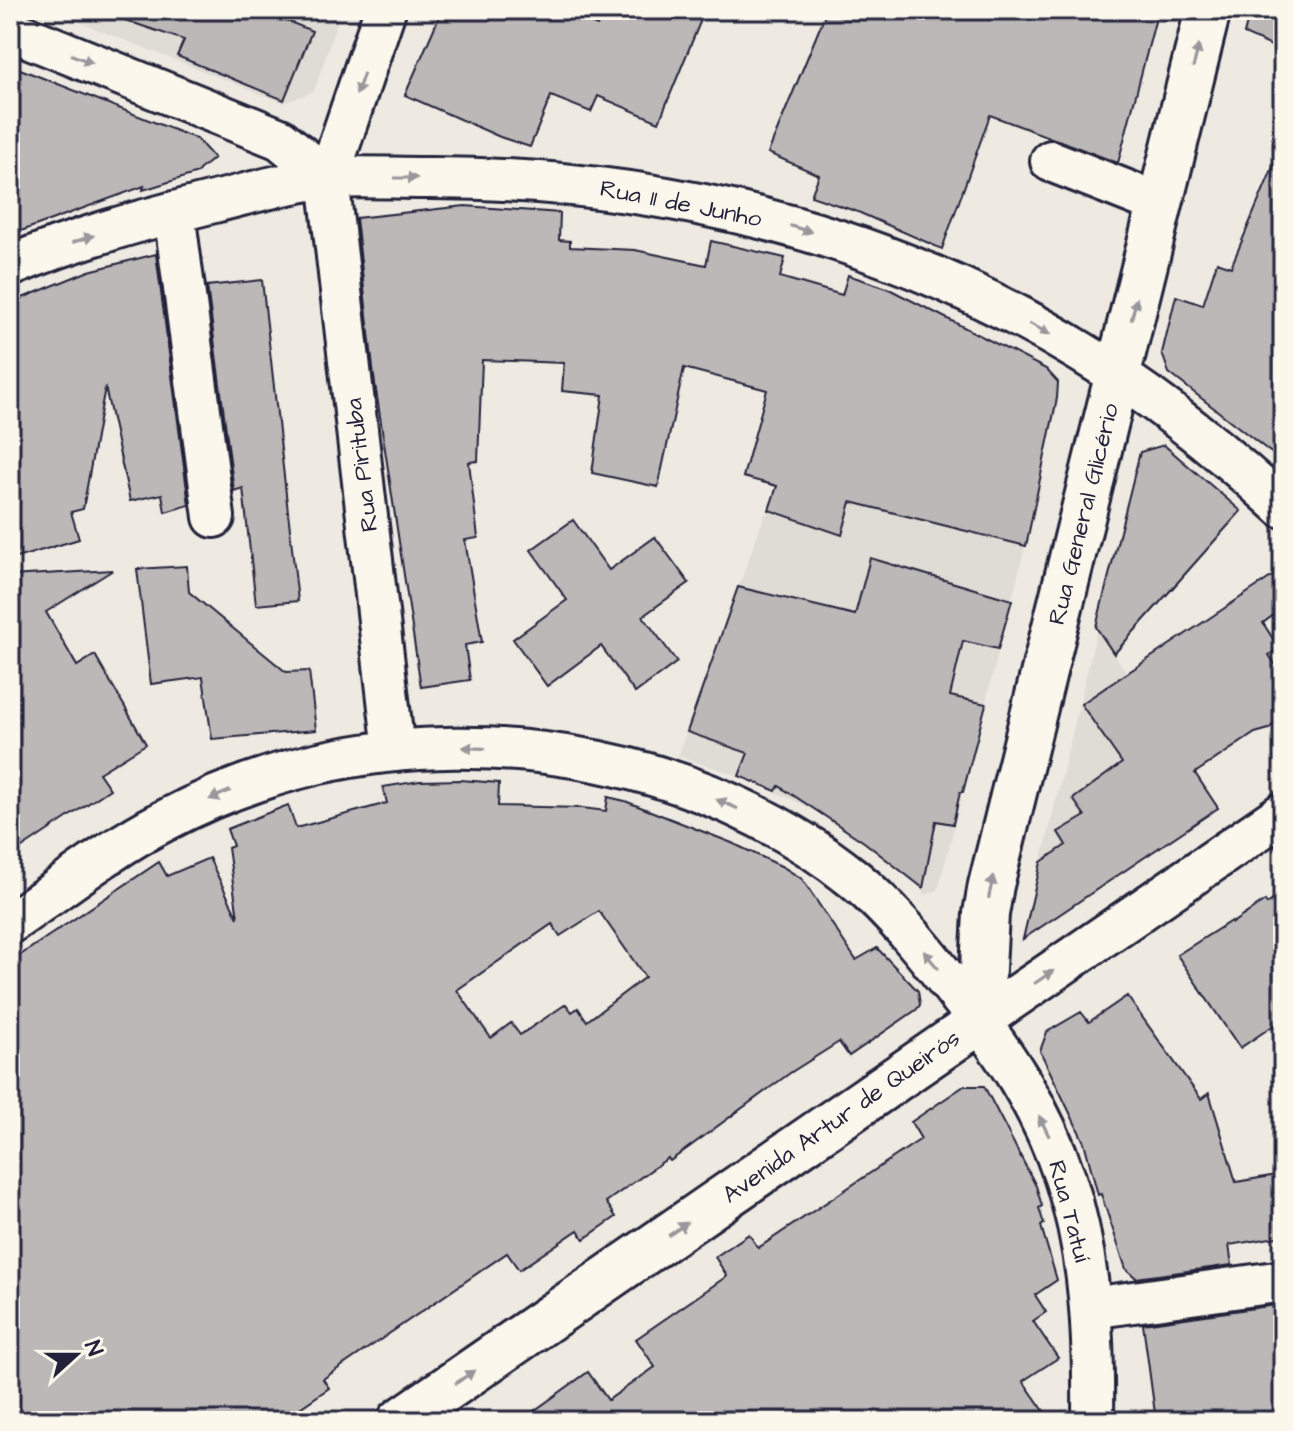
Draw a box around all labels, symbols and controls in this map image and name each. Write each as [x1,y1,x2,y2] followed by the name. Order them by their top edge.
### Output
[1191,44,1203,69] one-way arrow
[70,53,94,66] one-way arrow
[353,72,365,96] one-way arrow
[394,172,419,184] one-way arrow
[597,172,765,236] street label: Rua 11 de Junho
[789,223,813,236] one-way arrow
[72,232,96,244] one-way arrow
[1128,296,1140,321] one-way arrow
[1029,322,1051,336] one-way arrow
[337,396,387,534] street label: Rua Pirituba
[1040,399,1128,629] street label: Rua General Glicério
[461,742,486,755] one-way arrow
[209,788,232,801] one-way arrow
[715,797,739,810] one-way arrow
[985,874,998,899] one-way arrow
[923,950,940,970] one-way arrow
[1034,970,1055,985] one-way arrow
[716,1022,967,1212] street label: Avenida Artur de Queirós
[1037,1114,1051,1138] one-way arrow
[1039,1157,1099,1266] street label: Rua Tatuí
[668,1222,689,1237] one-way arrow
[36,1315,116,1395] north arrow
[76,1336,110,1361] text: N
[454,1370,475,1385] one-way arrow

